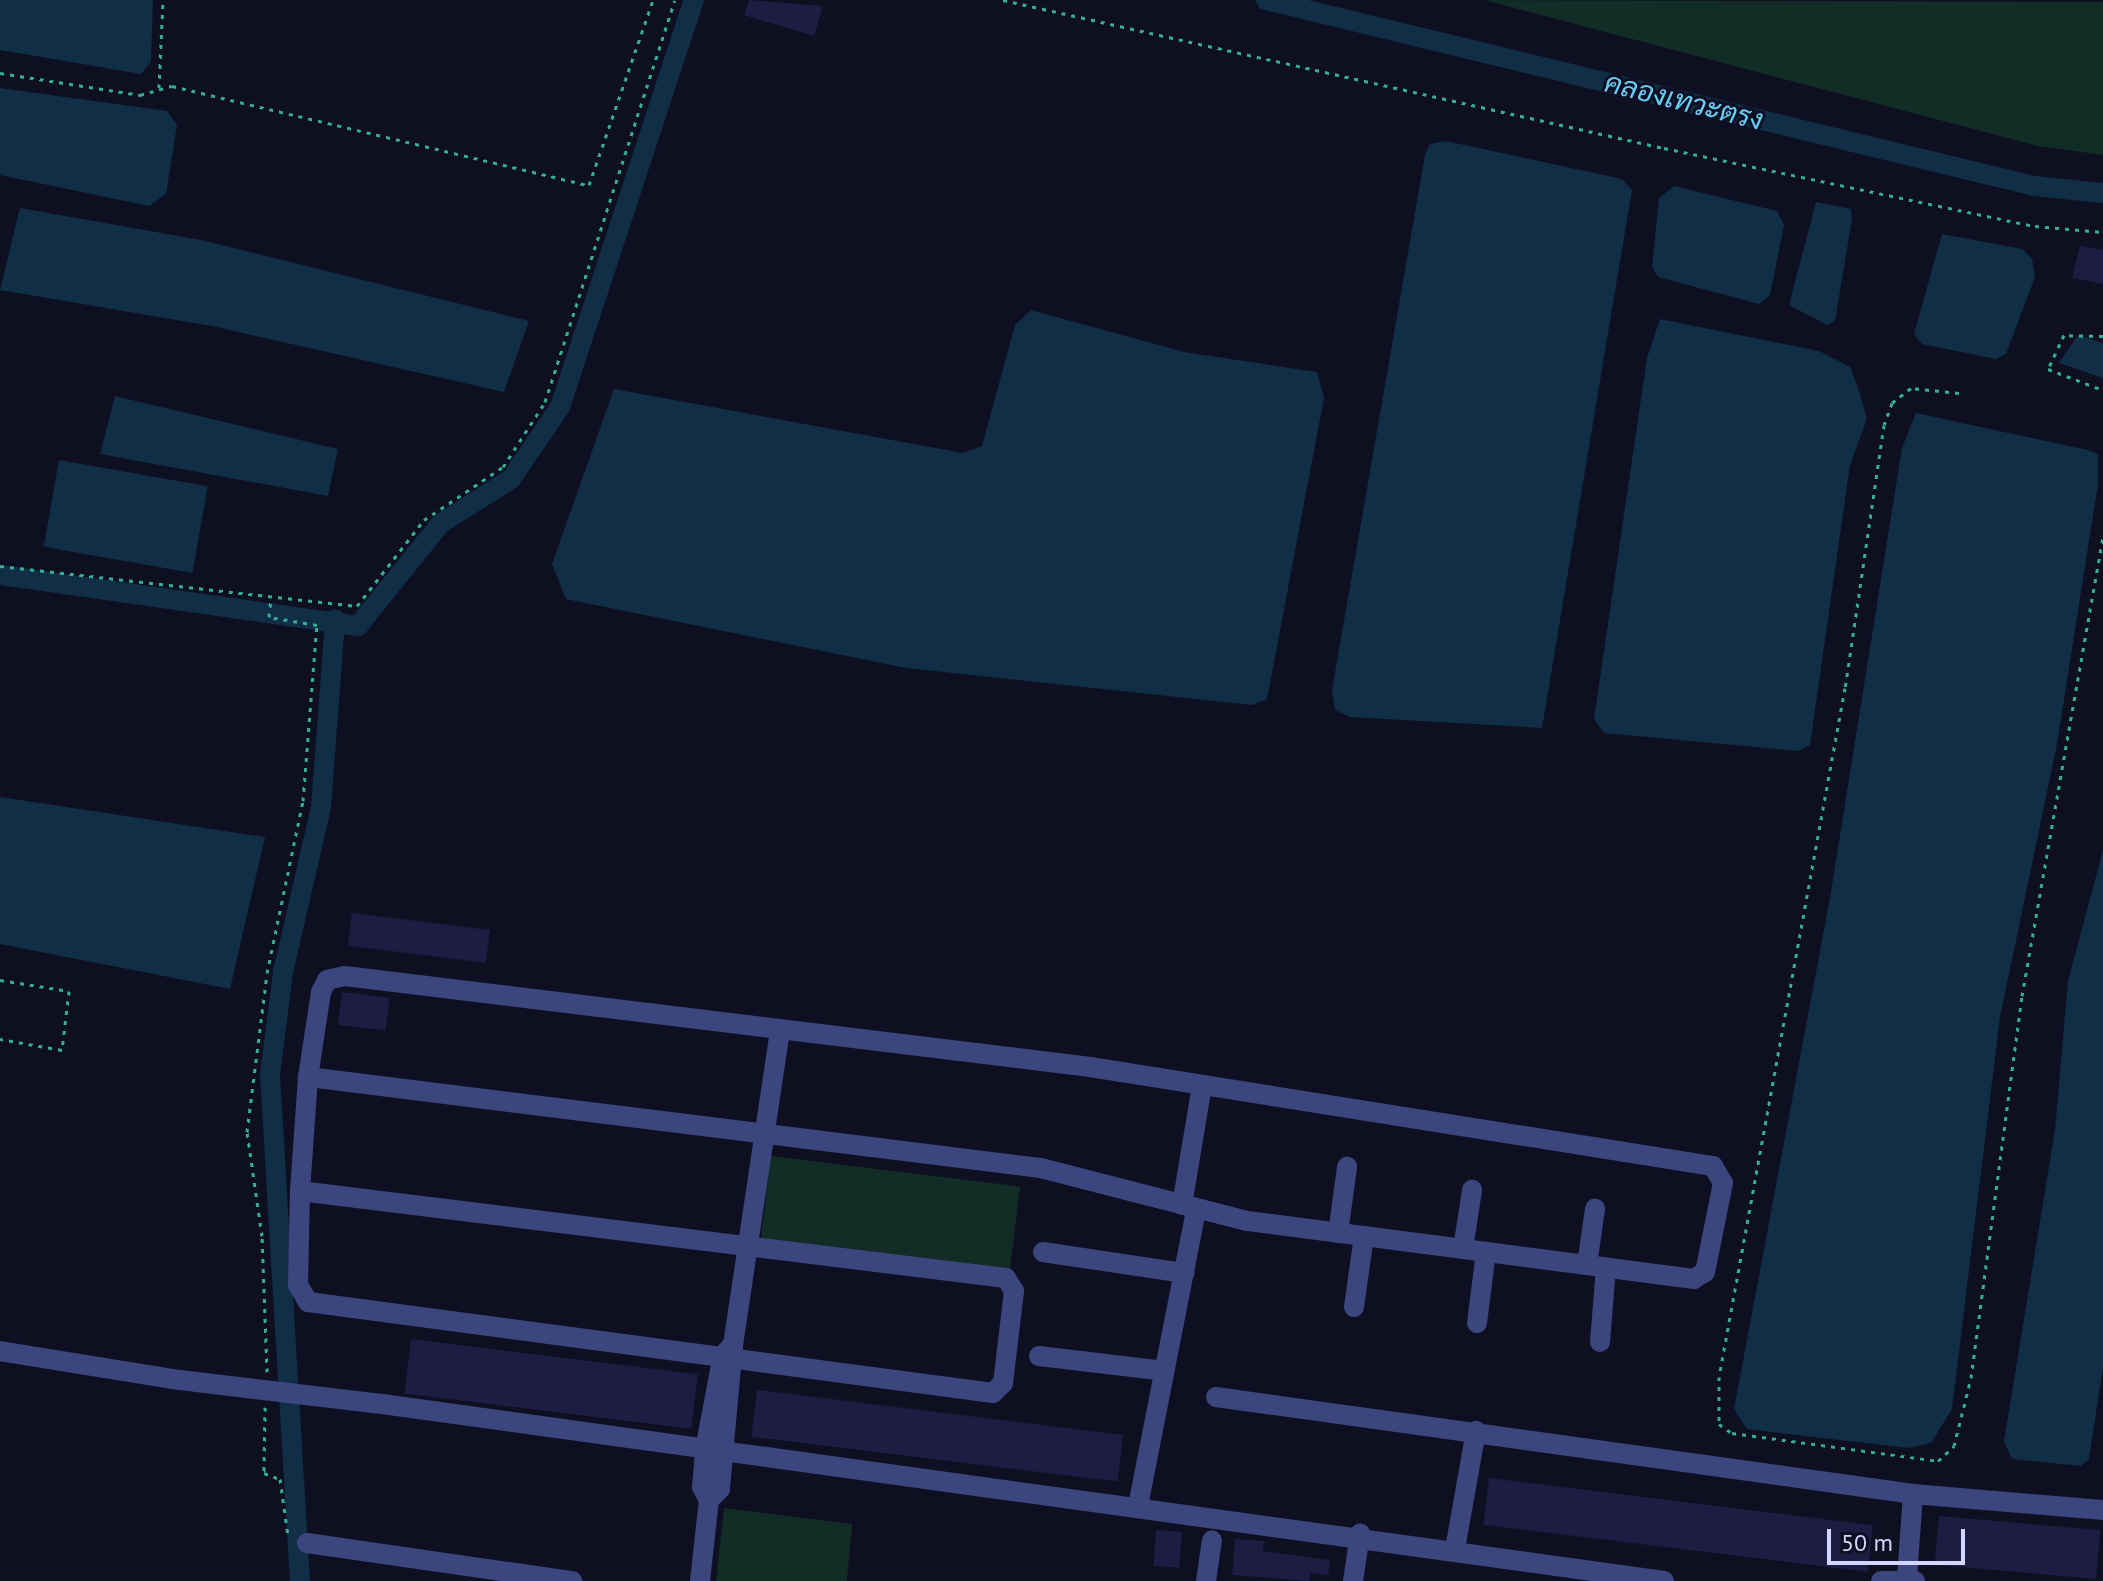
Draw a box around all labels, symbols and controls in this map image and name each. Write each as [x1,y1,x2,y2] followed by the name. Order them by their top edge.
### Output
[1601,65,1767,137] water label: คลองเทวะตรง
[1831,1513,1969,1563] scale bar
[1841,1527,1893,1558] text: 50 m

